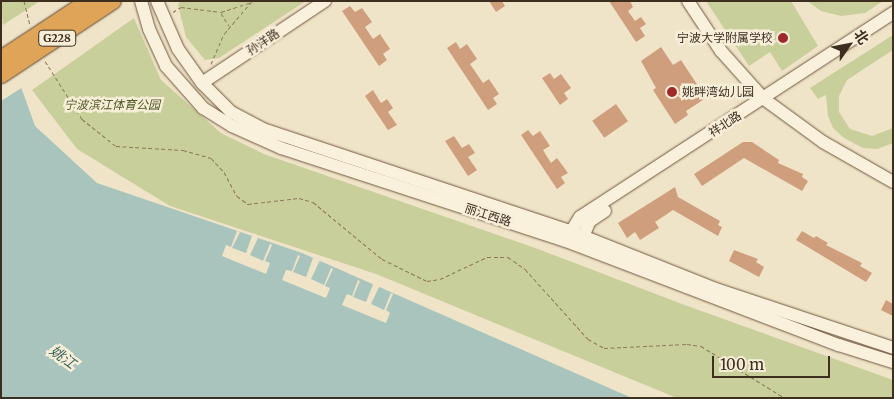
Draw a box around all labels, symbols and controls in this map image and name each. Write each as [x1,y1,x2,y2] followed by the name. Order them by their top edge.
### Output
[824,20,874,70] north arrow
[244,26,282,58] street label: 孙洋路
[850,26,873,48] text: 北
[37,29,77,46] road number: G228
[677,31,773,45] place label: 宁波大学附属学校
[777,32,789,44] marker: 宁波大学附属学校
[682,85,754,99] place label: 姚畔湾幼儿园
[666,86,678,98] marker: 姚畔湾幼儿园
[64,98,160,112] park label: 宁波滨江体育公园
[706,108,744,140] street label: 祥北路
[463,201,513,229] street label: 丽江西路
[47,342,79,372] water label: 姚江
[714,346,832,378] scale bar
[720,355,764,374] text: 100 m

